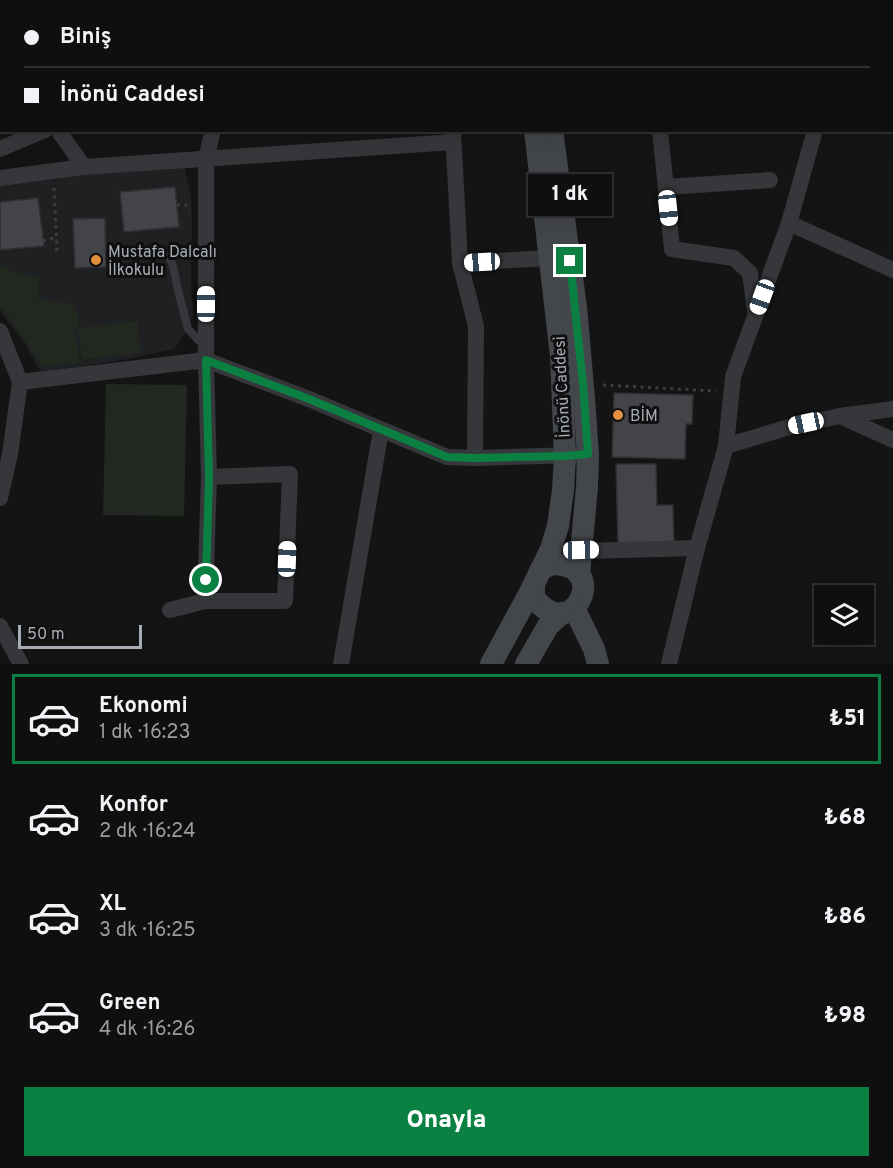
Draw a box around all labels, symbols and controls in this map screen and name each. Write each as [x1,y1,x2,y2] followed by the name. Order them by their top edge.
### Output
[60,24,112,51] text: Biniş
[60,82,205,109] text: İnönü Caddesi
[528,174,612,216] callout: 1 dk
[552,182,588,208] text: 1 dk
[657,189,679,227] car
[108,243,217,281] place label: Mustafa Dalcalı İlkokulu
[556,247,583,274] route end
[464,252,500,272] car
[89,253,103,267] marker: Mustafa Dalcalı İlkokulu
[747,277,777,317] car
[197,286,215,322] car
[549,336,576,438] street label: İnönü Caddesi
[630,406,658,427] place label: BİM
[611,408,625,422] marker: BİM
[787,410,825,436] car
[277,541,297,577] car
[563,541,599,559] car
[192,566,219,593] route start
[814,585,874,645] map controls
[814,585,874,645] button: layers
[18,622,142,650] scale bar
[27,625,65,645] text: 50 m
[27,692,81,746] icon: car
[99,693,188,720] text: Ekonomi
[829,706,866,733] text: ₺51
[99,720,191,746] text: 1 dk · 16:23
[27,791,81,845] icon: car
[99,792,168,819] text: Konfor
[824,805,866,832] text: ₺68
[99,819,196,845] text: 2 dk · 16:24
[27,890,81,944] icon: car
[99,891,126,918] text: XL
[824,904,866,931] text: ₺86
[99,918,196,944] text: 3 dk · 16:25
[27,989,81,1043] icon: car
[99,990,161,1017] text: Green
[824,1003,866,1030] text: ₺98
[99,1017,195,1043] text: 4 dk · 16:26
[24,1087,869,1156] button: Onayla

